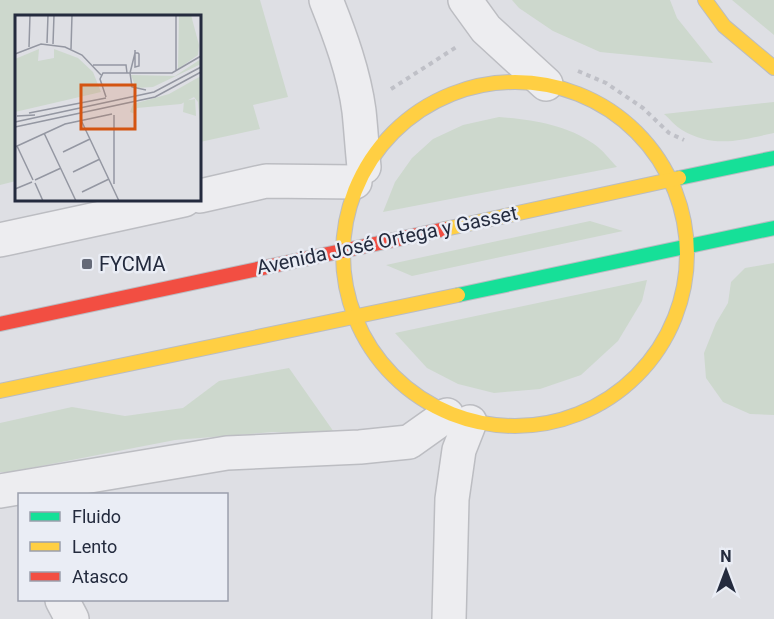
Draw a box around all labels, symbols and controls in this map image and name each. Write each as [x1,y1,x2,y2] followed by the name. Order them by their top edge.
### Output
[15,15,201,201] inset map
[254,201,520,279] street label: Avenida José Ortega y Gasset
[99,252,165,276] place label: FYCMA
[80,257,94,271] marker: FYCMA
[18,493,228,601] legend
[72,506,121,527] text: Fluido
[72,536,117,557] text: Lento
[696,541,756,601] north arrow
[720,547,732,566] text: N
[72,566,128,587] text: Atasco

